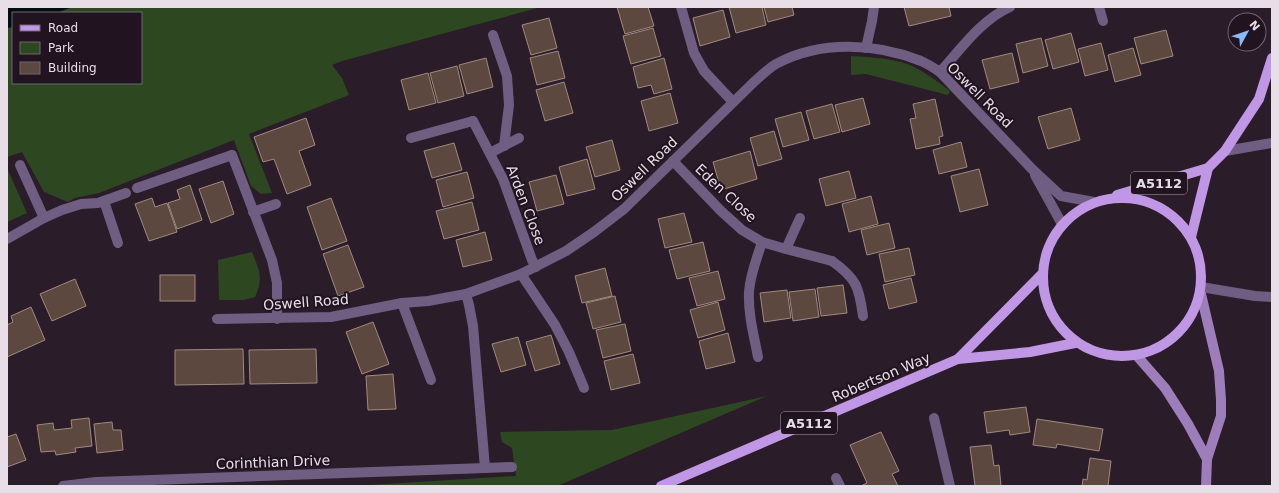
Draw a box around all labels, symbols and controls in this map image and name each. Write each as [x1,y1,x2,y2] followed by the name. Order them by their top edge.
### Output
[12,12,142,84] legend
[1227,12,1267,52] north arrow
[1246,18,1262,34] text: N
[48,21,78,35] text: Road
[48,41,74,55] text: Park
[944,59,1016,131] street label: Oswell Road
[48,61,97,75] text: Building
[608,133,680,205] street label: Oswell Road
[692,161,760,225] street label: Eden Close
[503,163,549,247] street label: Arden Close
[1131,172,1187,194] road number: A5112
[263,291,349,313] street label: Oswell Road
[829,349,933,405] street label: Robertson Way
[781,412,837,434] road number: A5112
[216,452,330,472] street label: Corinthian Drive

